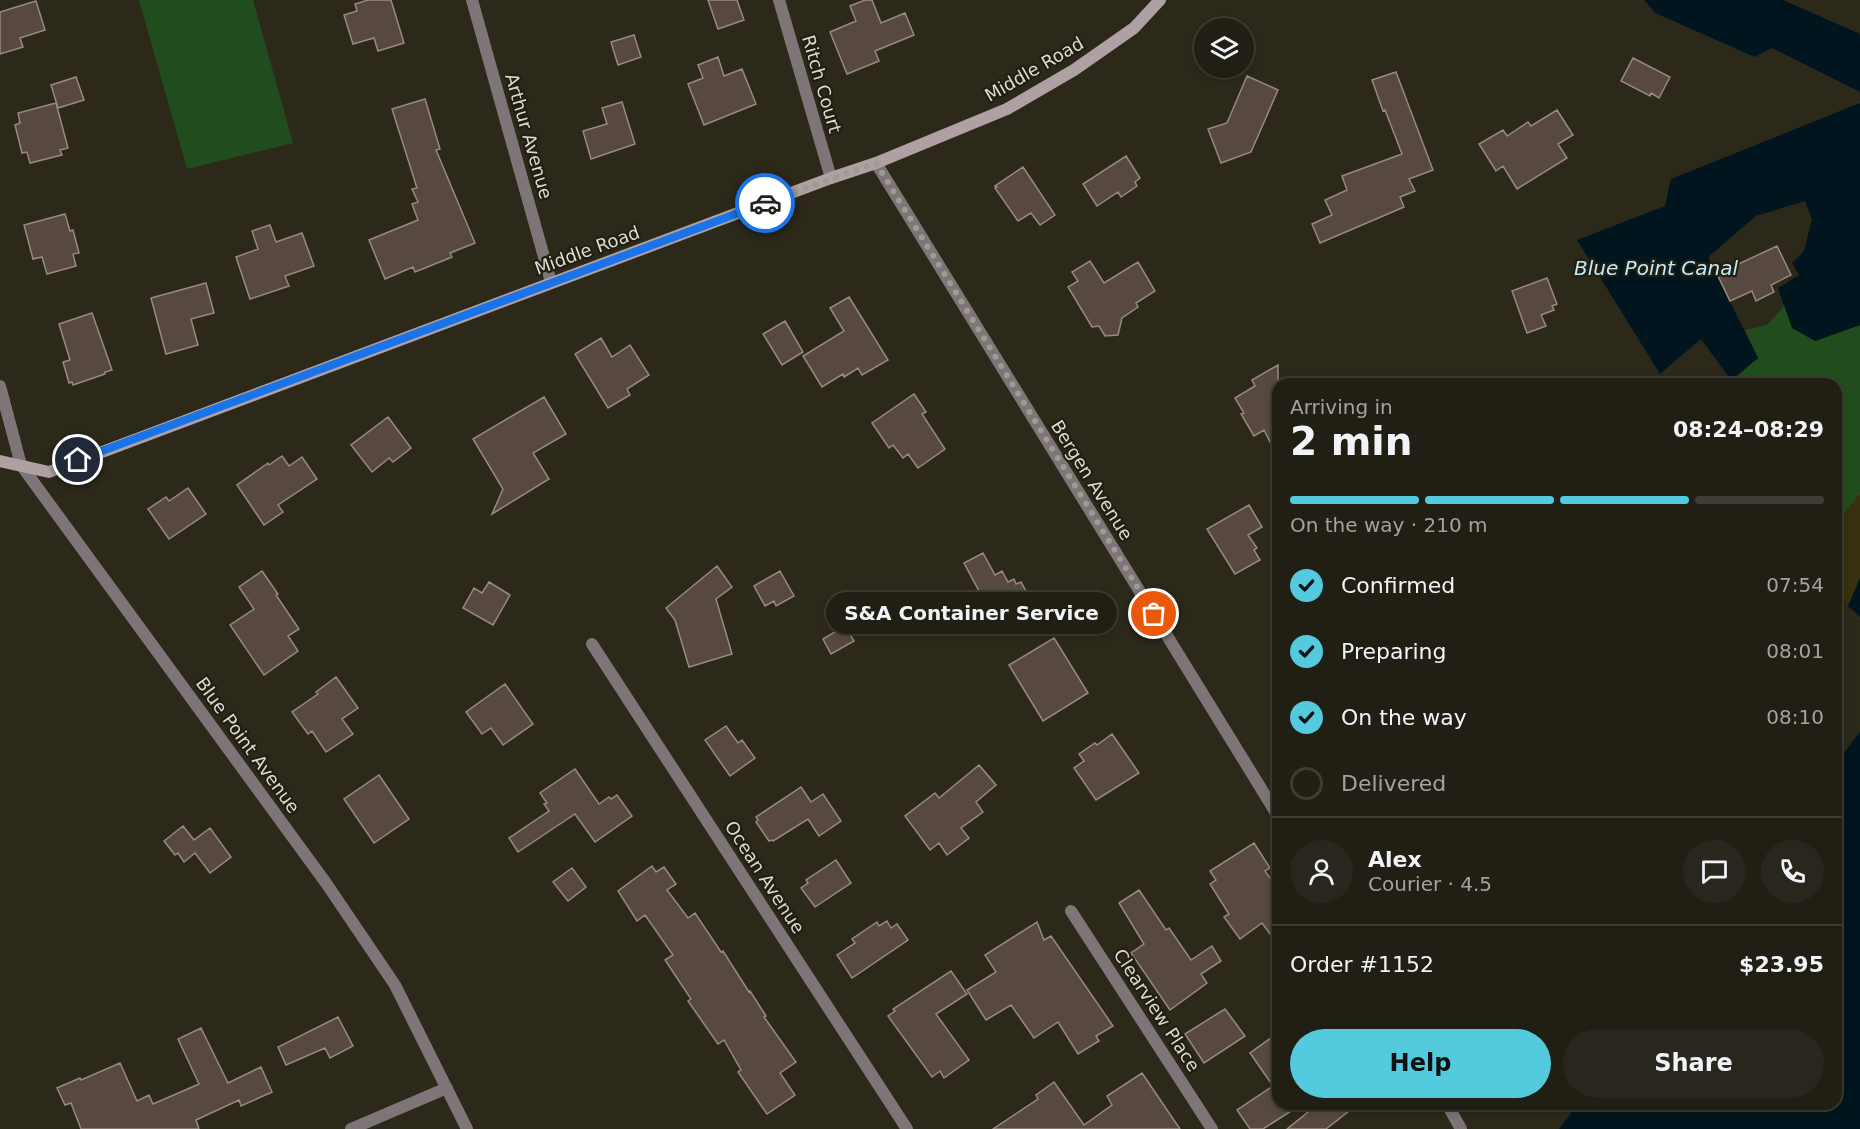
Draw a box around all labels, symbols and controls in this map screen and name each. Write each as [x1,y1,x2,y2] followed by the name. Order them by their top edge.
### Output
[1194,18,1254,78] map controls
[1194,18,1254,78] button: layers
[981,32,1087,106] street label: Middle Road
[798,33,846,135] street label: Ritch Court
[501,71,557,201] street label: Arthur Avenue
[735,173,795,233] courier
[749,187,782,220] icon: car
[532,221,642,279] street label: Middle Road
[1574,256,1738,280] water label: Blue Point Canal
[1290,395,1393,419] text: Arriving in
[1047,416,1137,544] street label: Bergen Avenue
[1673,417,1824,442] text: 08:24–08:29
[1290,419,1412,464] text: 2 min
[52,434,103,485] pin
[61,443,94,476] icon: home
[1290,513,1488,537] text: On the way · 210 m
[1290,569,1323,602] icon: check
[1341,573,1455,598] text: Confirmed
[1766,573,1824,597] text: 07:54
[1128,588,1179,639] pin
[827,593,1118,635] callout: S&A Container Service
[1137,597,1170,630] icon: bag
[844,601,1099,625] text: S&A Container Service
[1290,635,1323,668] icon: check
[1341,639,1447,664] text: Preparing
[1766,639,1824,663] text: 08:01
[192,673,304,817] street label: Blue Point Avenue
[1290,701,1323,734] icon: check
[1341,705,1467,730] text: On the way
[1766,705,1824,729] text: 08:10
[1341,771,1446,796] text: Delivered
[721,817,809,937] street label: Ocean Avenue
[1290,840,1353,903] button: person
[1683,840,1746,903] button: chat
[1761,840,1824,903] button: phone
[1368,847,1422,872] text: Alex
[1368,872,1492,896] text: Courier · 4.5
[1109,945,1205,1075] street label: Clearview Place
[1290,952,1434,977] text: Order #1152
[1739,952,1824,977] text: $23.95
[1290,1029,1551,1098] button: Help
[1563,1029,1824,1098] button: Share

